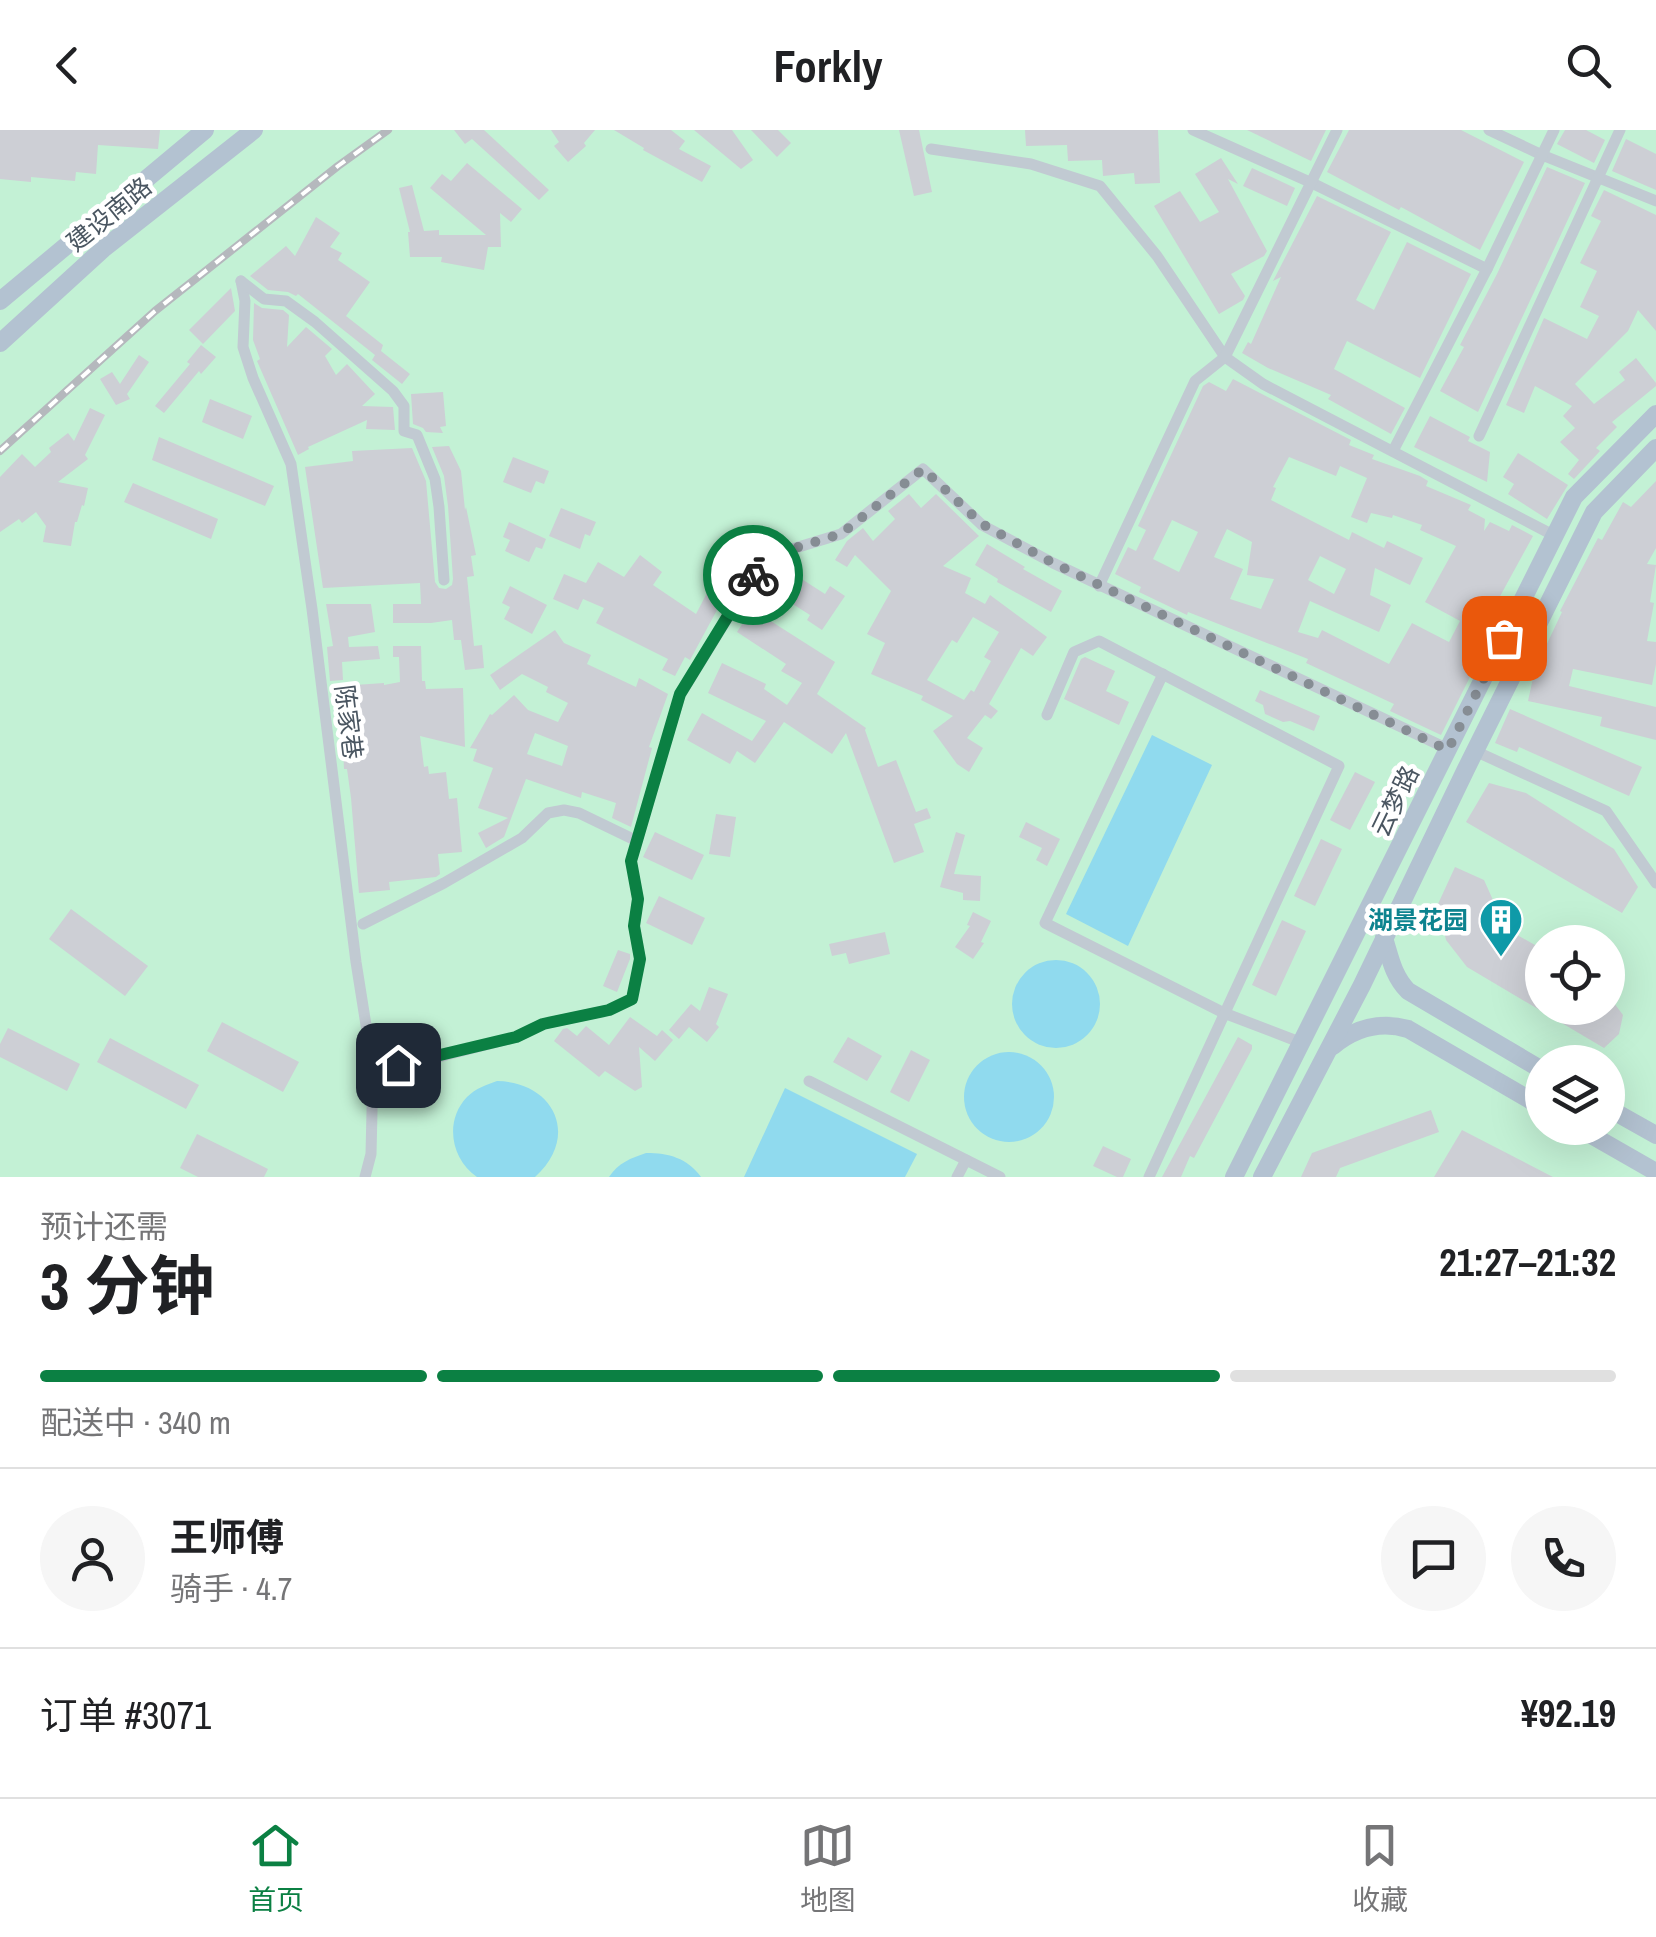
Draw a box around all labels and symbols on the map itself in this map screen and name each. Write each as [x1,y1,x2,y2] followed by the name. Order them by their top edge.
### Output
[59,169,159,259] street label: 建设南路
[703,525,803,625] courier
[1462,596,1547,681] pin
[328,683,370,761] street label: 陈家巷
[1363,760,1427,842] street label: 云梦路
[1478,897,1524,958] building icon: 湖景花园
[1368,903,1468,937] place label: 湖景花园
[356,1023,441,1108] pin

